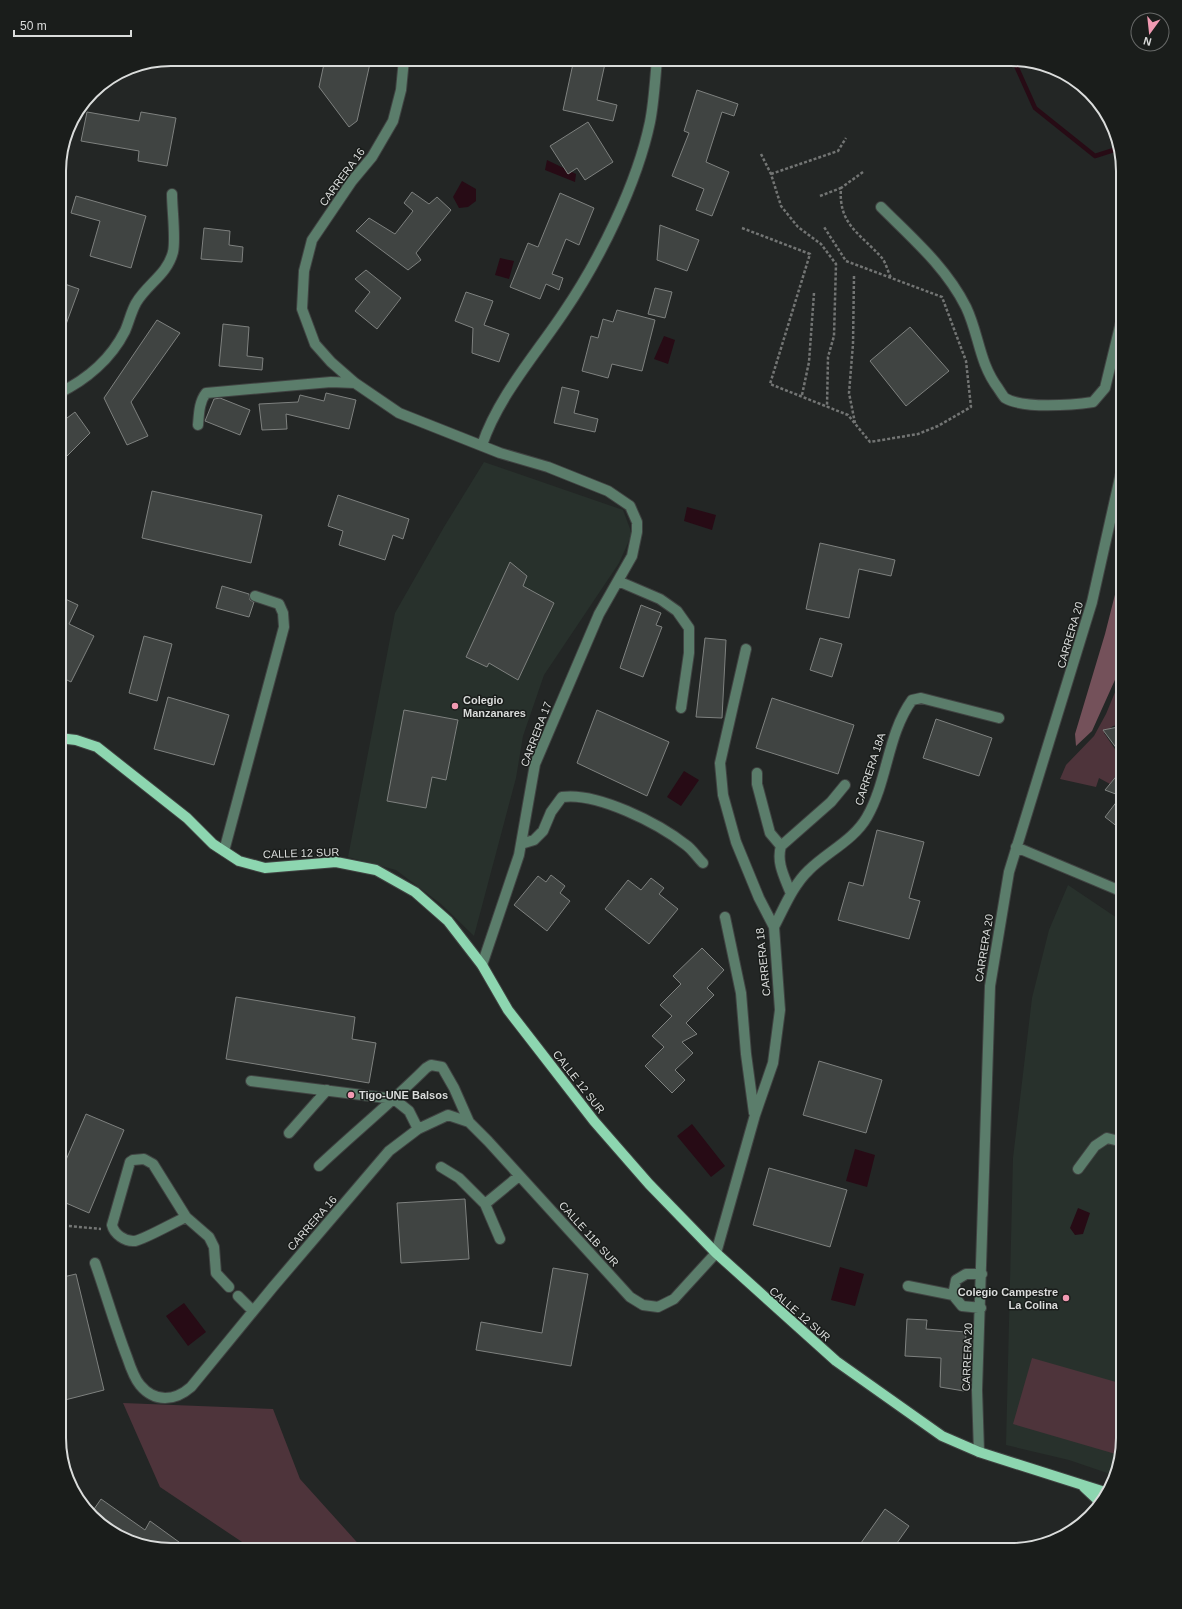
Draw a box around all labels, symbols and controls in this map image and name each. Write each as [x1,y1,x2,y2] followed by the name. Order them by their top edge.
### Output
[14,12,131,38] scale bar
[1130,12,1170,52] north arrow
[20,19,47,33] text: 50 m
[1142,35,1153,48] text: N
[317,146,367,208] street label: CARRERA 16
[1055,600,1085,670] street label: CARRERA 20
[463,694,526,719] place label: Colegio Manzanares
[518,700,554,768] street label: CARRERA 17
[450,701,460,711] marker: Colegio Manzanares
[853,730,888,807] street label: CARRERA 18A
[263,846,339,860] street label: CALLE 12 SUR
[973,913,995,983] street label: CARRERA 20
[753,927,773,997] street label: CARRERA 18
[551,1048,607,1116] street label: CALLE 12 SUR
[359,1089,448,1101] place label: Tigo-UNE Balsos
[346,1090,356,1100] marker: Tigo-UNE Balsos
[285,1193,339,1253] street label: CARRERA 16
[557,1199,621,1269] street label: CALLE 11B SUR
[767,1284,833,1344] street label: CALLE 12 SUR
[958,1286,1059,1311] place label: Colegio Campestre La Colina
[1061,1293,1071,1303] marker: Colegio Campestre La Colina
[960,1323,974,1391] street label: CARRERA 20

